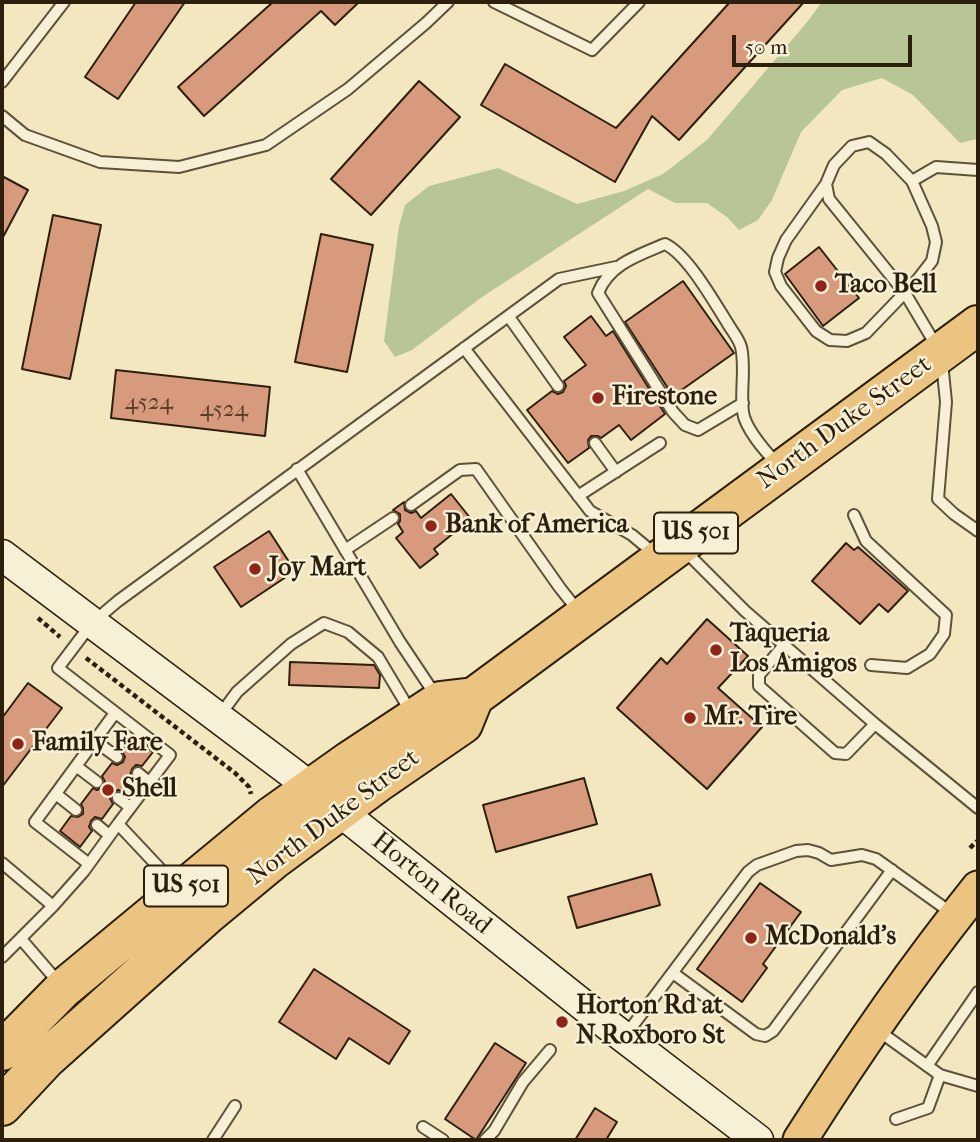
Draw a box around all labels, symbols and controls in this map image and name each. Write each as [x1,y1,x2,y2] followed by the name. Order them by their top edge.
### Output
[735,21,915,65] scale bar
[745,35,788,59] text: 50 m
[835,270,937,302] place label: Taco Bell
[813,278,829,294] marker: Taco Bell
[752,349,938,497] street label: North Duke Street
[612,382,717,414] place label: Firestone
[125,389,173,417] house number: 4524
[590,390,606,406] marker: Firestone
[200,396,248,424] house number: 4524
[445,510,628,542] place label: Bank of America
[654,512,738,554] road number: US 501
[423,518,439,534] marker: Bank of America
[269,553,366,585] place label: Joy Mart
[247,561,263,577] marker: Joy Mart
[730,619,857,680] place label: Taqueria Los Amigos
[708,642,724,658] marker: Taqueria Los Amigos
[704,702,797,734] place label: Mr. Tire
[682,710,698,726] marker: Mr. Tire
[32,728,163,760] place label: Family Fare
[10,736,26,752] marker: Family Fare
[242,743,426,893] street label: North Duke Street
[122,774,177,806] place label: Shell
[100,782,116,798] marker: Shell
[365,826,497,942] street label: Horton Road
[144,866,228,906] road number: US 501
[765,922,896,954] place label: McDonald's
[743,930,759,946] marker: McDonald's
[576,991,725,1052] place label: Horton Rd at N Roxboro St
[554,1014,570,1030] marker: Horton Rd at N Roxboro St

